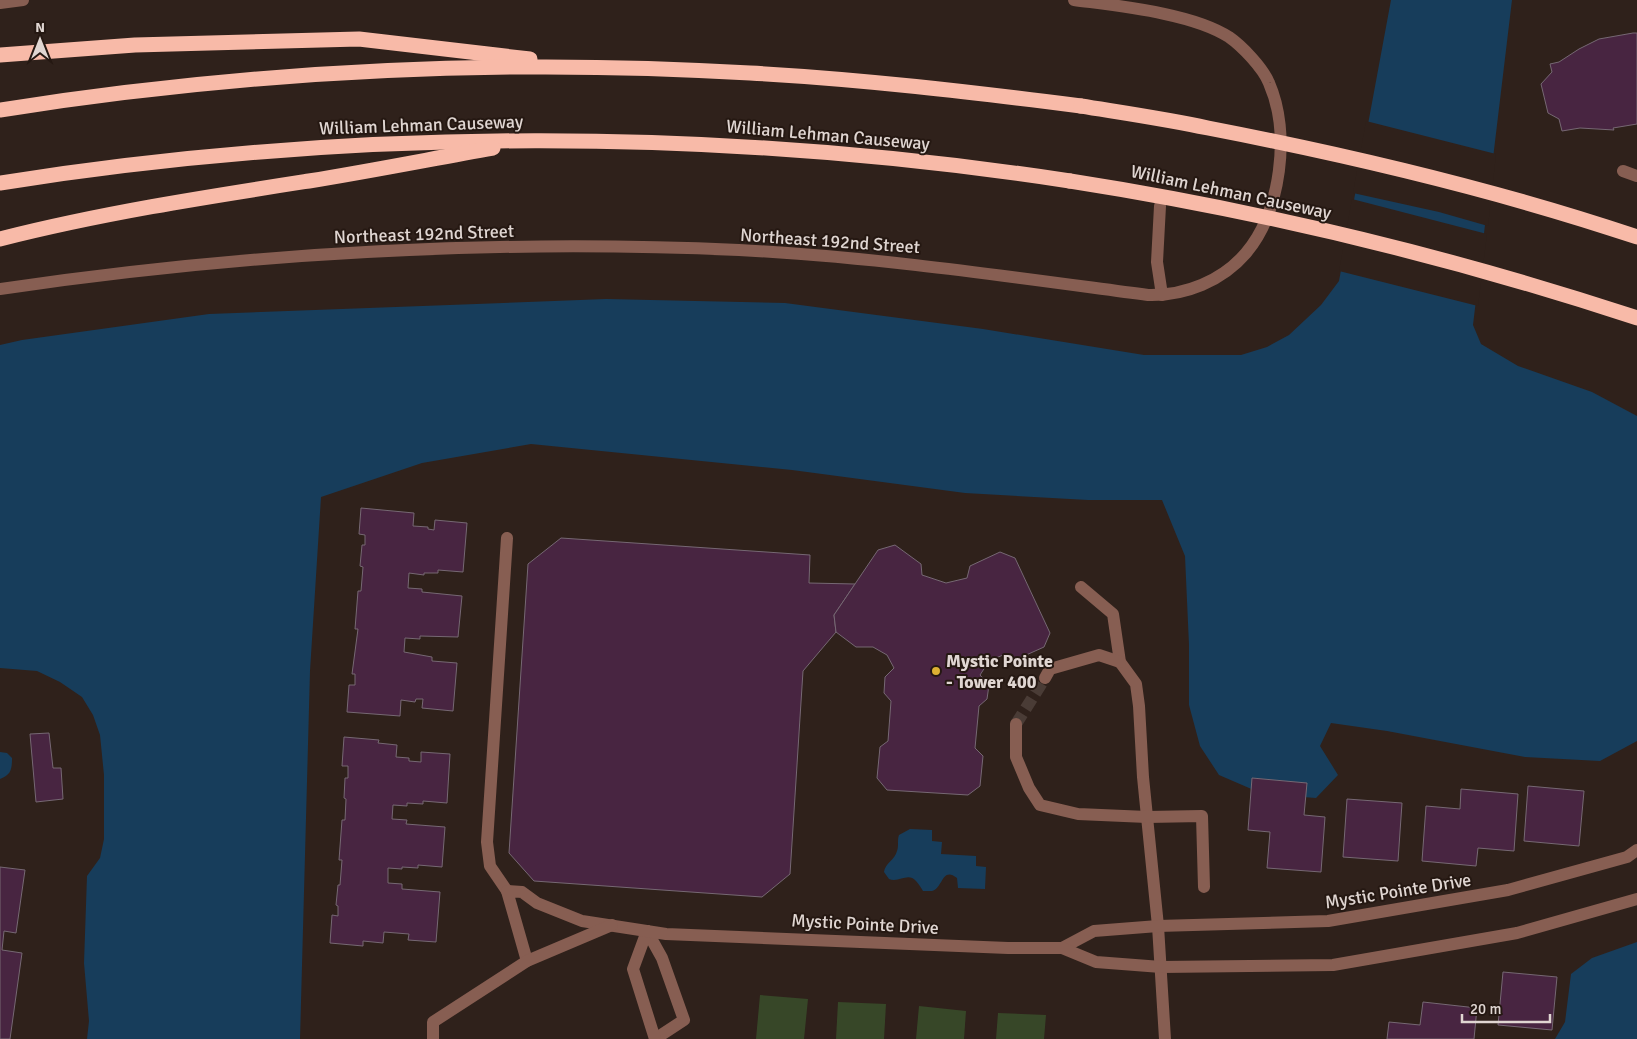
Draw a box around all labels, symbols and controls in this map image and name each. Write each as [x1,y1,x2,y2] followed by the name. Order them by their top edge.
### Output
[15,15,65,65] north arrow
[35,19,45,36] text: N
[319,110,524,140] street label: William Lehman Causeway
[725,115,931,155] street label: William Lehman Causeway
[1129,160,1334,224] street label: William Lehman Causeway
[333,220,515,248] street label: Northeast 192nd Street
[739,224,921,258] street label: Northeast 192nd Street
[946,650,1053,693] place label: Mystic Pointe - Tower 400
[930,665,942,677] marker: Mystic Pointe - Tower 400
[1323,869,1473,913] street label: Mystic Pointe Drive
[791,909,939,939] street label: Mystic Pointe Drive
[1462,992,1550,1024] scale bar
[1470,1000,1501,1018] text: 20 m

